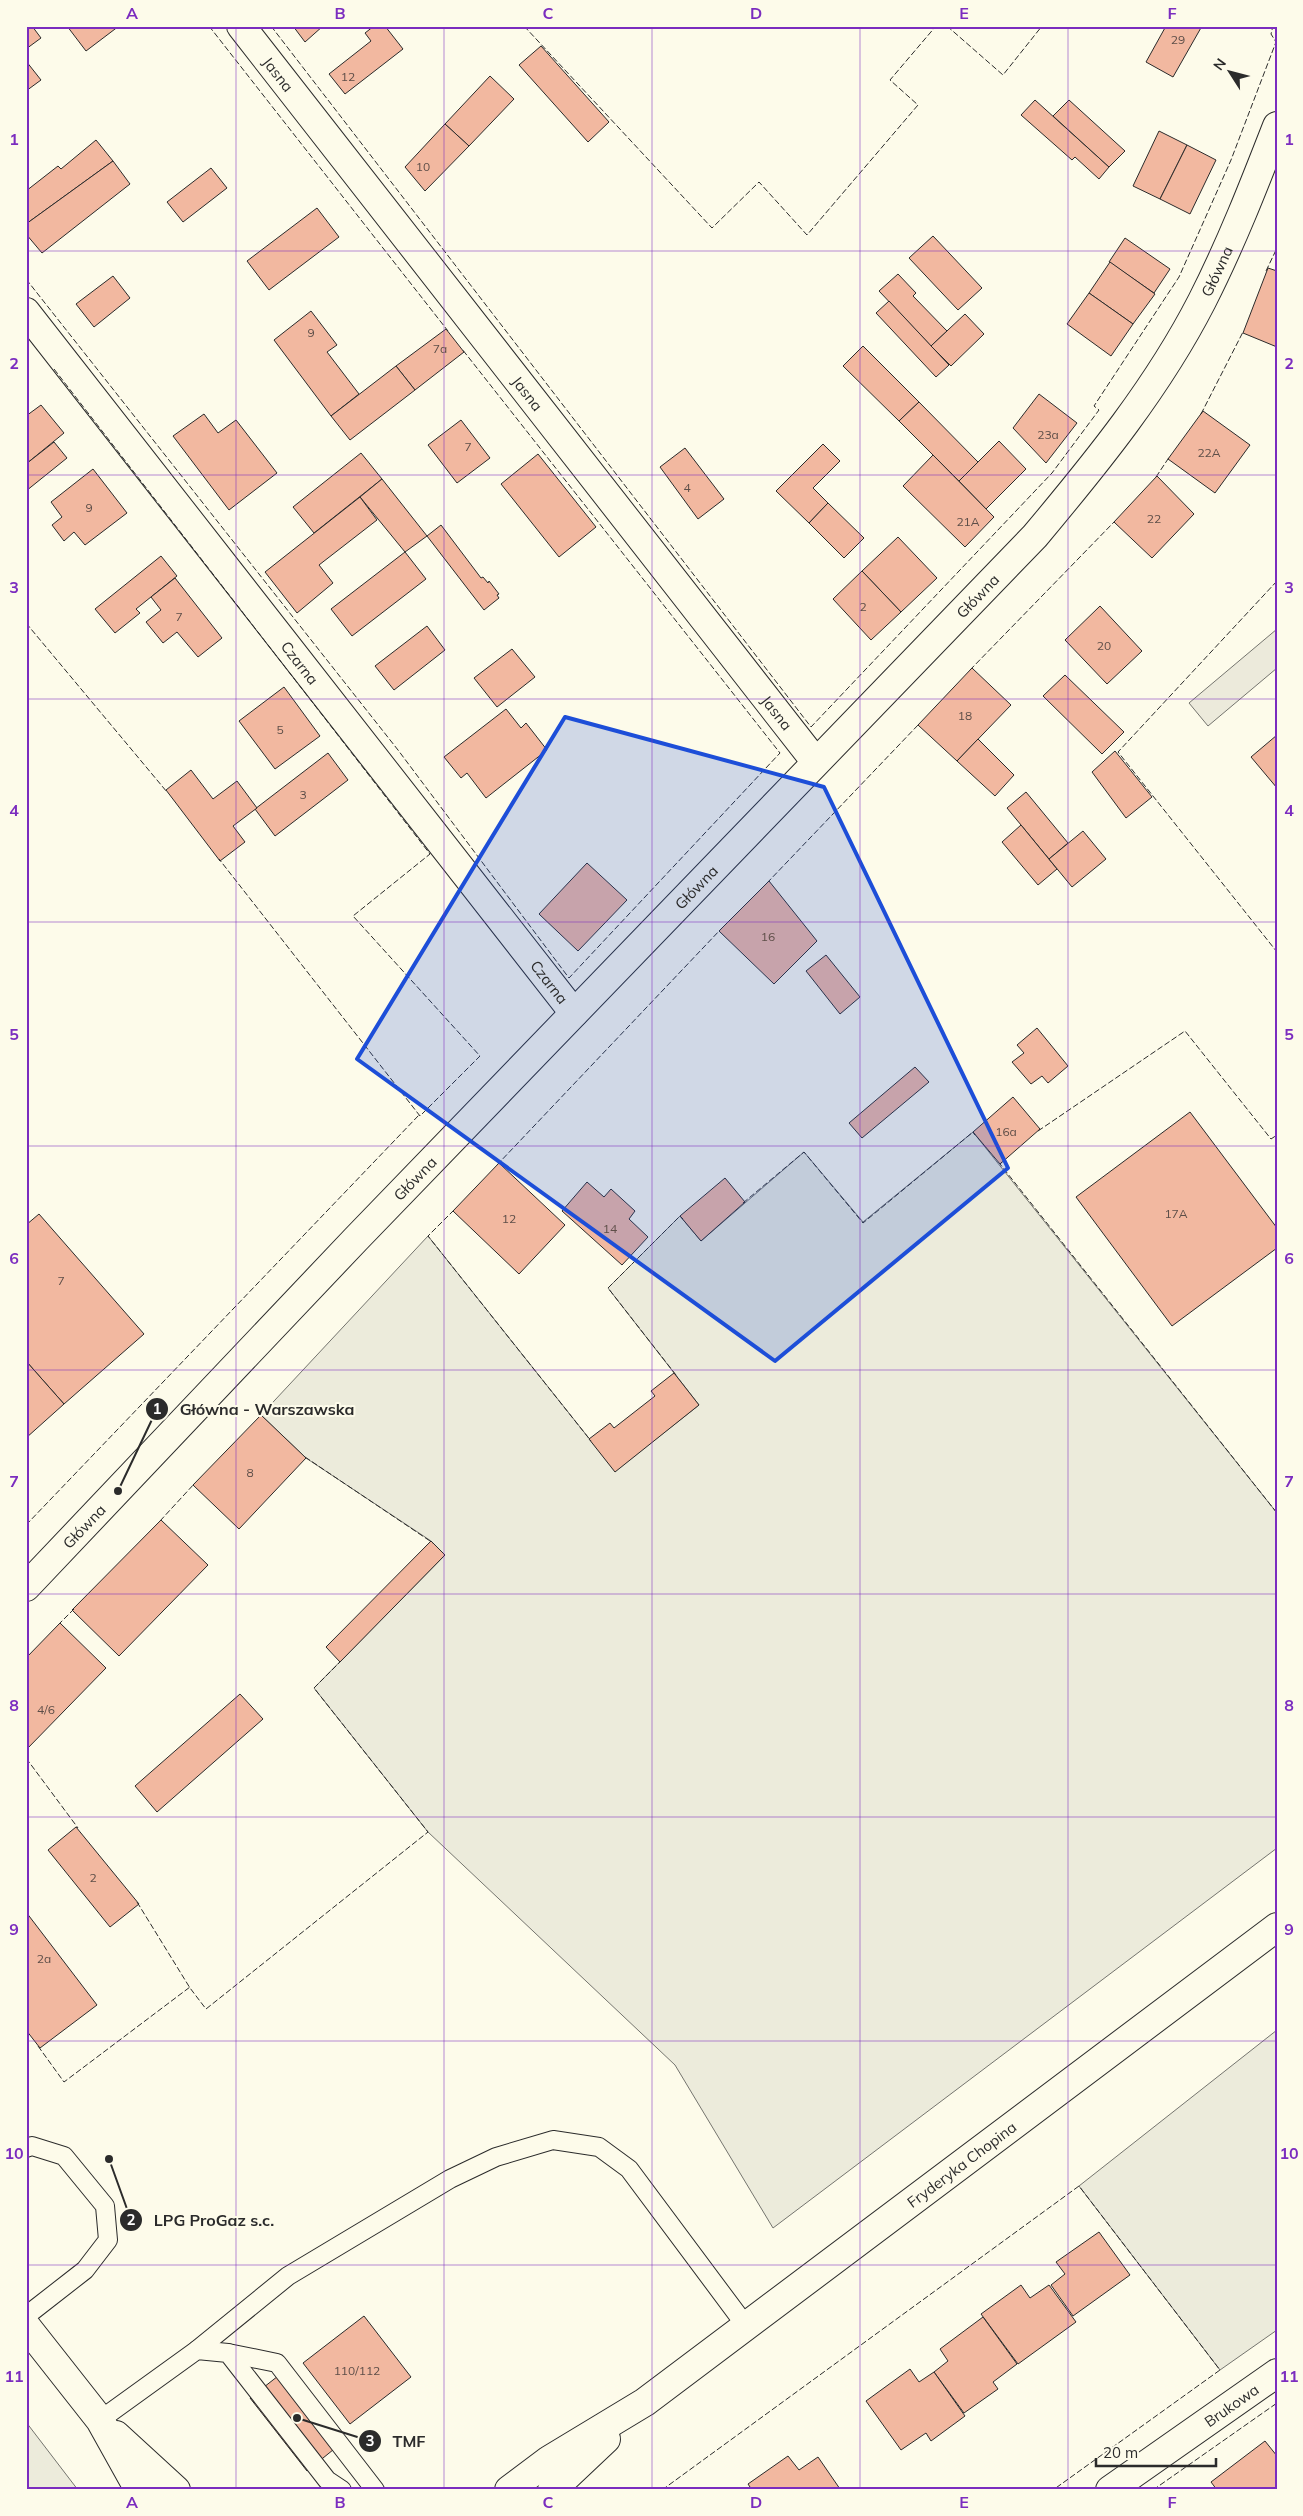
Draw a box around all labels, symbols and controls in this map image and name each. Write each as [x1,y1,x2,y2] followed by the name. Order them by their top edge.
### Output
[126,3,138,23] text: A
[334,3,346,23] text: B
[543,3,554,23] text: C
[750,3,762,23] text: D
[959,3,969,23] text: E
[1167,3,1177,23] text: F
[1171,32,1185,47] house number: 29
[1206,48,1256,98] north arrow
[259,53,298,95] street label: Jasna
[1209,55,1230,74] text: N
[341,69,355,84] house number: 12
[9,129,19,149] text: 1
[1284,129,1294,149] text: 1
[416,159,430,174] house number: 10
[1196,243,1236,300] street label: Główna
[307,325,315,340] house number: 9
[433,341,447,356] house number: 7a
[9,353,19,373] text: 2
[1284,353,1294,373] text: 2
[508,372,547,415] street label: Jasna
[1037,427,1059,442] house number: 23a
[464,439,472,454] house number: 7
[1197,445,1221,460] house number: 22A
[683,480,691,495] house number: 4
[85,500,93,515] house number: 9
[1147,511,1161,526] house number: 22
[956,514,980,529] house number: 21A
[952,570,1003,622] street label: Główna
[9,577,19,597] text: 3
[1284,577,1294,597] text: 3
[859,599,867,614] house number: 2
[175,609,183,624] house number: 7
[277,637,323,688] street label: Czarna
[1097,638,1111,653] house number: 20
[758,691,797,734] street label: Jasna
[958,708,972,723] house number: 18
[276,722,284,737] house number: 5
[299,787,307,802] house number: 3
[9,800,19,820] text: 4
[1284,800,1294,820] text: 4
[670,861,722,913] street label: Główna
[761,929,775,944] house number: 16
[527,956,572,1007] street label: Czarna
[9,1024,19,1044] text: 5
[1284,1024,1294,1044] text: 5
[995,1124,1017,1139] house number: 16a
[389,1152,440,1204] street label: Główna
[1164,1206,1188,1221] house number: 17A
[502,1211,516,1226] house number: 12
[603,1221,617,1236] house number: 14
[9,1248,19,1268] text: 6
[1284,1248,1294,1268] text: 6
[57,1273,65,1288] house number: 7
[145,1394,365,1425] callout: Główna - Warszawska
[152,1399,162,1418] text: 1
[180,1399,354,1419] text: Główna - Warszawska
[246,1465,254,1480] house number: 8
[9,1471,19,1491] text: 7
[1284,1471,1294,1491] text: 7
[58,1500,109,1552] street label: Główna
[9,1695,19,1715] text: 8
[1284,1695,1294,1715] text: 8
[37,1702,55,1717] house number: 4/6
[89,1870,97,1885] house number: 2
[9,1919,19,1939] text: 9
[1284,1919,1294,1939] text: 9
[37,1951,51,1966] house number: 2a
[903,2117,1020,2211] street label: Fryderyka Chopina
[4,2143,24,2163] text: 10
[1279,2143,1299,2163] text: 10
[119,2205,284,2236] callout: LPG ProGaz s.c.
[126,2210,136,2229] text: 2
[154,2210,274,2230] text: LPG ProGaz s.c.
[334,2363,380,2378] house number: 110/112
[4,2366,24,2386] text: 11
[1279,2366,1299,2386] text: 11
[1200,2379,1262,2431] street label: Brukowa
[357,2426,435,2457] callout: TMF
[365,2431,375,2450] text: 3
[393,2431,425,2451] text: TMF
[1096,2436,1216,2468] scale bar
[1103,2443,1138,2462] text: 20 m
[126,2492,138,2512] text: A
[334,2492,346,2512] text: B
[543,2492,554,2512] text: C
[750,2492,762,2512] text: D
[959,2492,969,2512] text: E
[1167,2492,1177,2512] text: F

